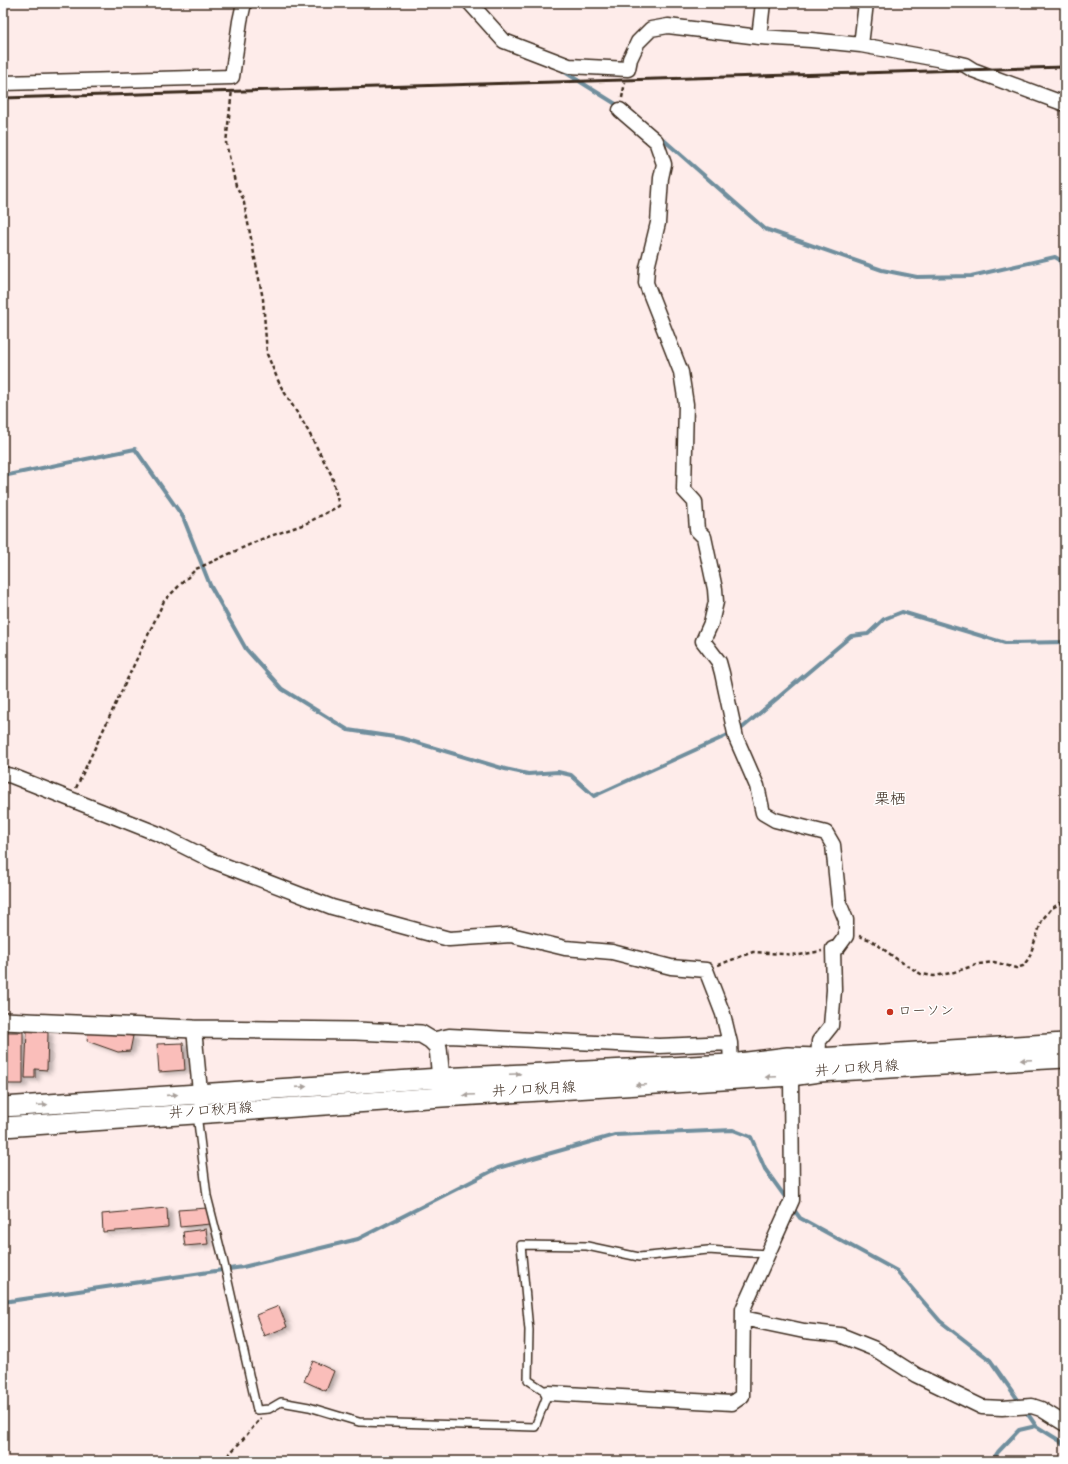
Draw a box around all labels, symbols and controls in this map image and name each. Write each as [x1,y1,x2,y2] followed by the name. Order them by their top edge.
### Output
[874,791,906,811] district label: 栗栖
[898,1004,954,1021] place label: ローソン
[885,1007,895,1017] marker: ローソン
[1020,1057,1032,1064] one-way arrow
[815,1059,899,1081] street label: 井ノ口秋月線
[509,1071,521,1078] one-way arrow
[765,1073,777,1080] one-way arrow
[492,1080,576,1102] street label: 井ノ口秋月線
[635,1081,647,1088] one-way arrow
[295,1083,307,1090] one-way arrow
[463,1091,475,1098] one-way arrow
[166,1092,178,1099] one-way arrow
[36,1101,48,1108] one-way arrow
[169,1101,253,1123] street label: 井ノ口秋月線

